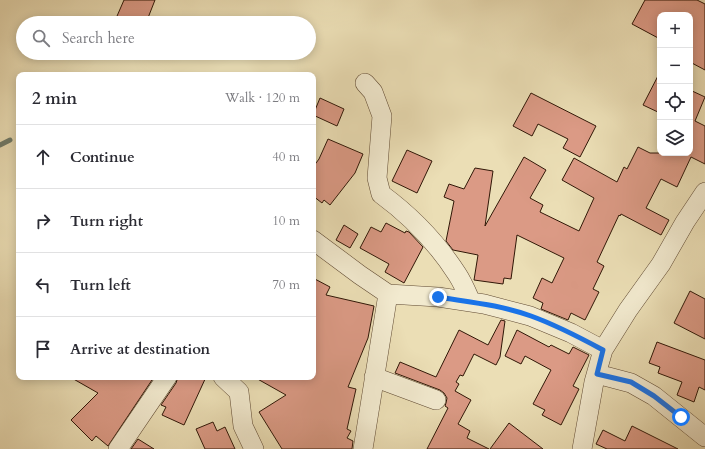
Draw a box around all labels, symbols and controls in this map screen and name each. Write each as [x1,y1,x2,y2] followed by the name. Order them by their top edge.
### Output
[657,12,693,156] map controls
[657,12,693,48] button: +
[16,16,316,60] search box
[30,27,52,49] icon: search
[62,28,135,48] text: Search here
[657,48,693,84] button: −
[657,84,693,120] button: locate
[32,87,77,110] text: 2 min
[225,89,300,107] text: Walk · 120 m
[657,120,693,156] button: layers
[32,146,54,168] icon: ahead
[70,147,135,167] text: Continue
[272,148,300,166] text: 40 m
[32,210,54,232] icon: right
[70,211,143,231] text: Turn right
[272,212,300,230] text: 10 m
[32,274,54,296] icon: left
[70,275,131,295] text: Turn left
[272,276,300,294] text: 70 m
[429,288,447,306] route end
[32,338,54,360] icon: arrive
[70,339,210,359] text: Arrive at destination
[672,408,690,426] route start

